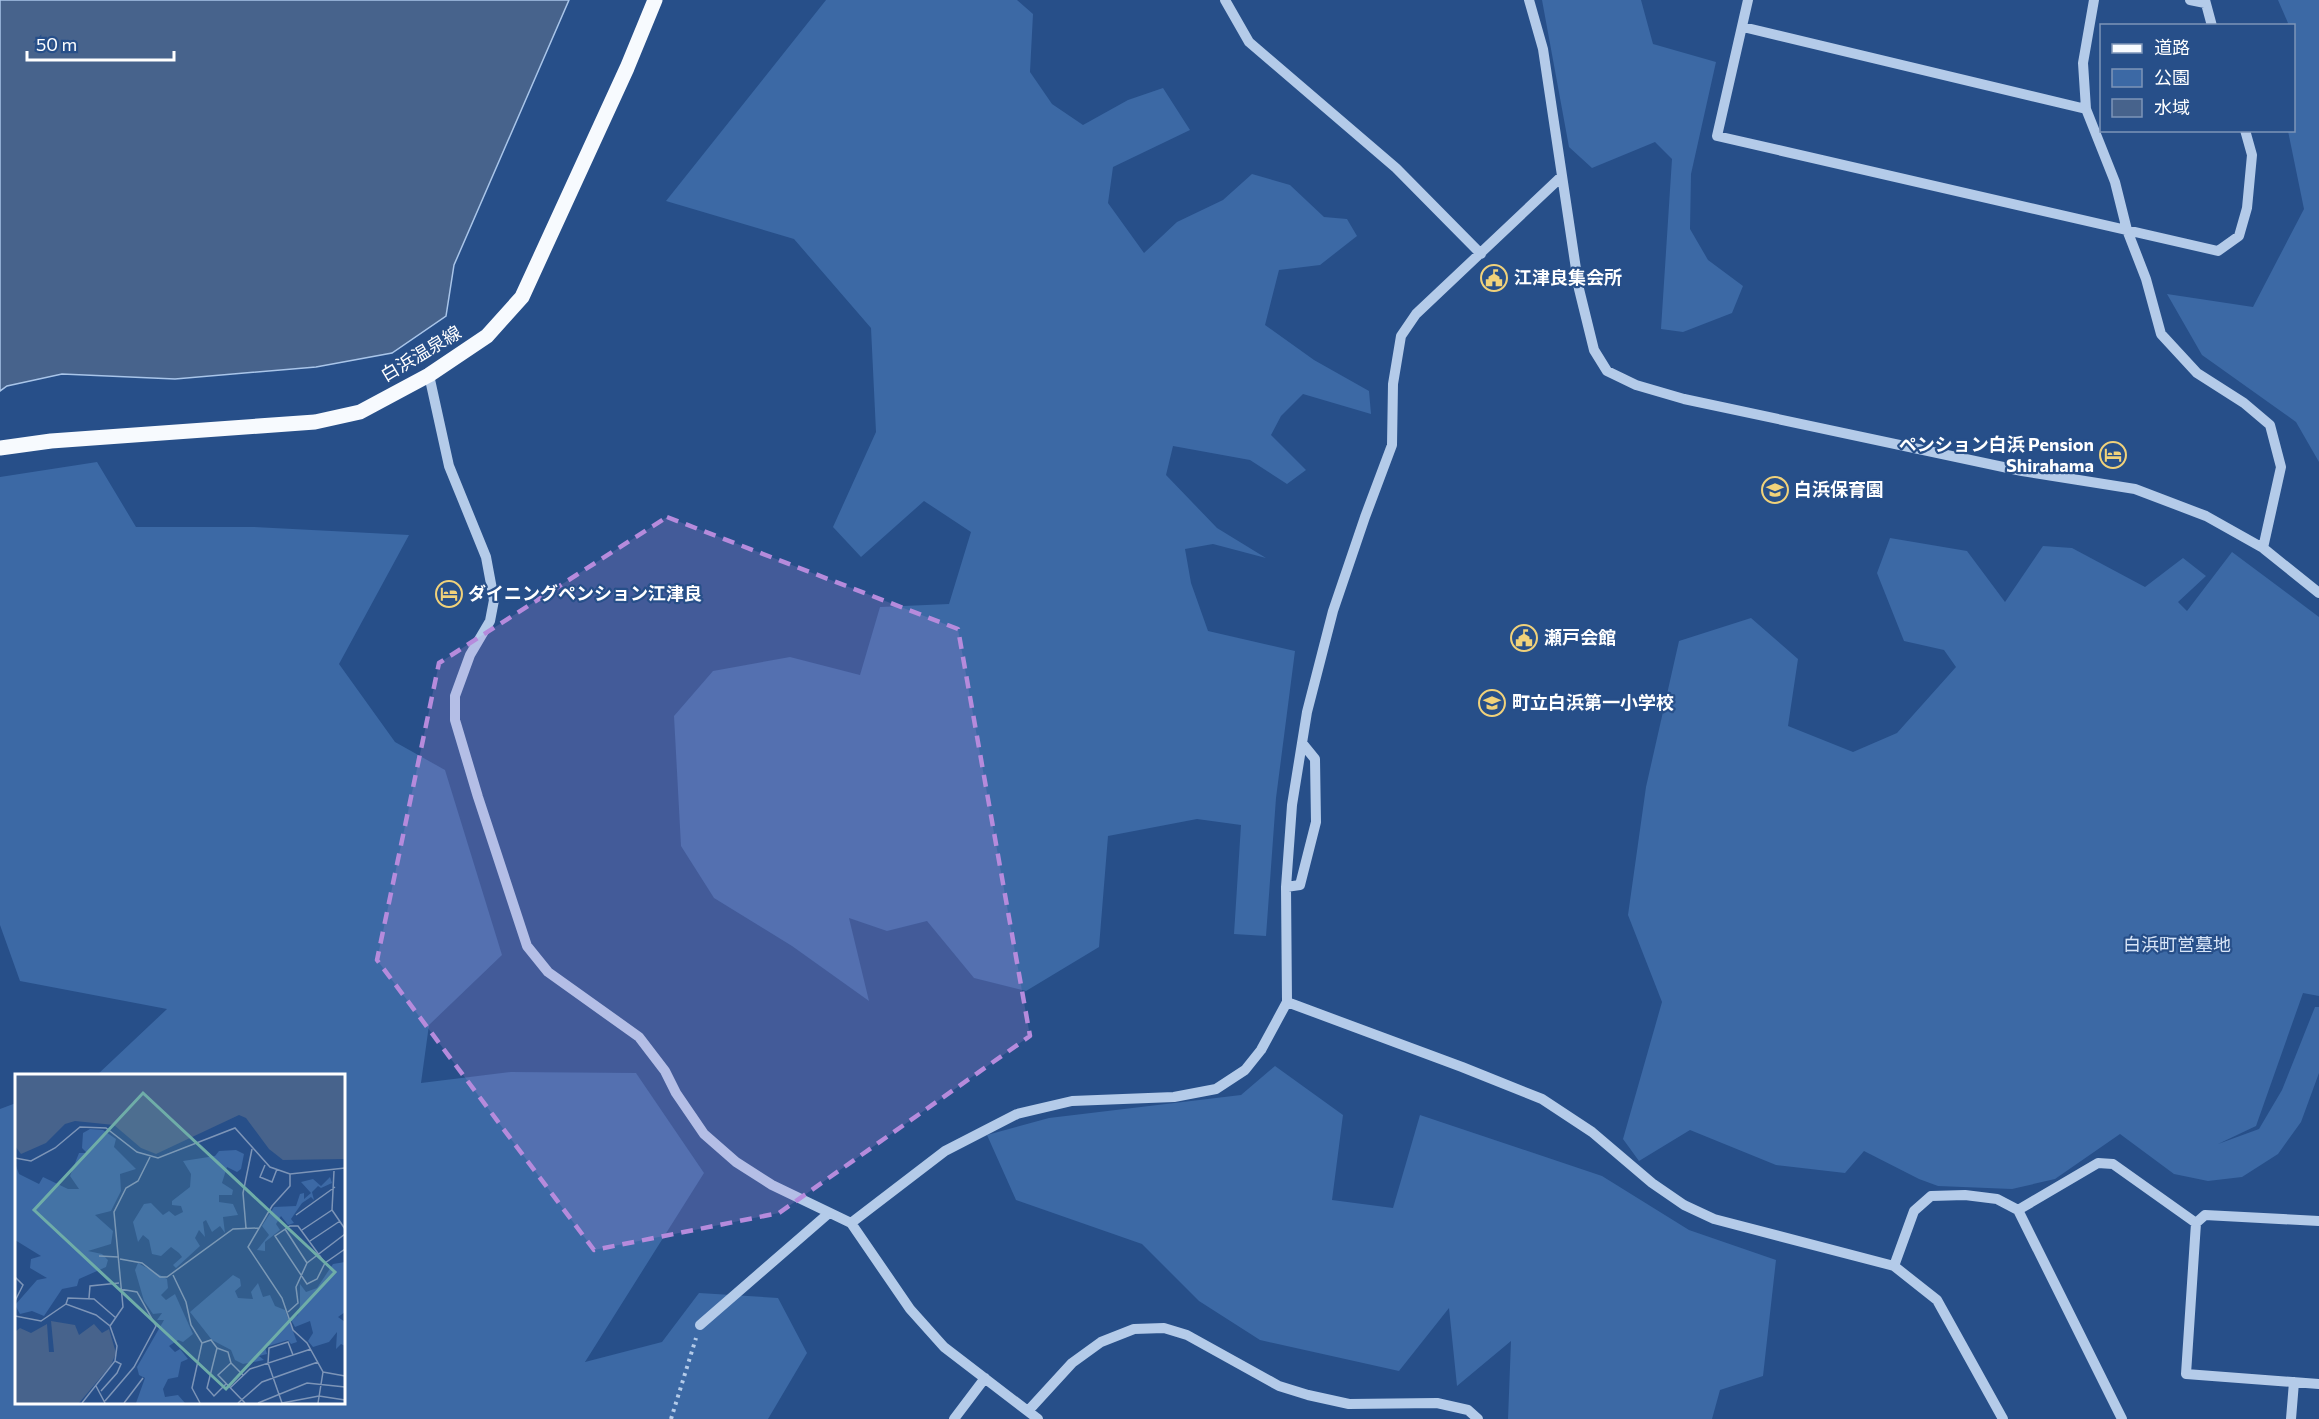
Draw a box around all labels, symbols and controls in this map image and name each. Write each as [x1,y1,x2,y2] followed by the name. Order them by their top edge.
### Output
[27,24,174,62] scale bar
[2100,24,2295,132] legend
[36,33,77,55] text: 50 m
[2154,36,2190,58] text: 道路
[2154,66,2190,88] text: 公園
[2154,96,2190,118] text: 水域
[1479,263,1509,293] public building icon: 江津良集会所
[1514,266,1622,288] place label: 江津良集会所
[376,321,465,386] street label: 白浜温泉線
[1899,433,2094,476] place label: ペンション白浜 Pension Shirahama
[2098,440,2128,470] hotel icon: ペンション白浜 Pension Shirahama
[1760,475,1790,505] school or university icon: 白浜保育園
[1794,478,1884,500] place label: 白浜保育園
[434,579,464,609] hotel icon: ダイニングペンション江津良
[468,582,702,604] place label: ダイニングペンション江津良
[1509,623,1539,653] public building icon: 瀬戸会館
[1544,626,1616,648] place label: 瀬戸会館
[1477,688,1507,718] school or university icon: 町立白浜第一小学校
[1512,691,1674,713] place label: 町立白浜第一小学校
[2123,933,2231,955] park label: 白浜町営墓地
[15,1074,345,1404] inset map

